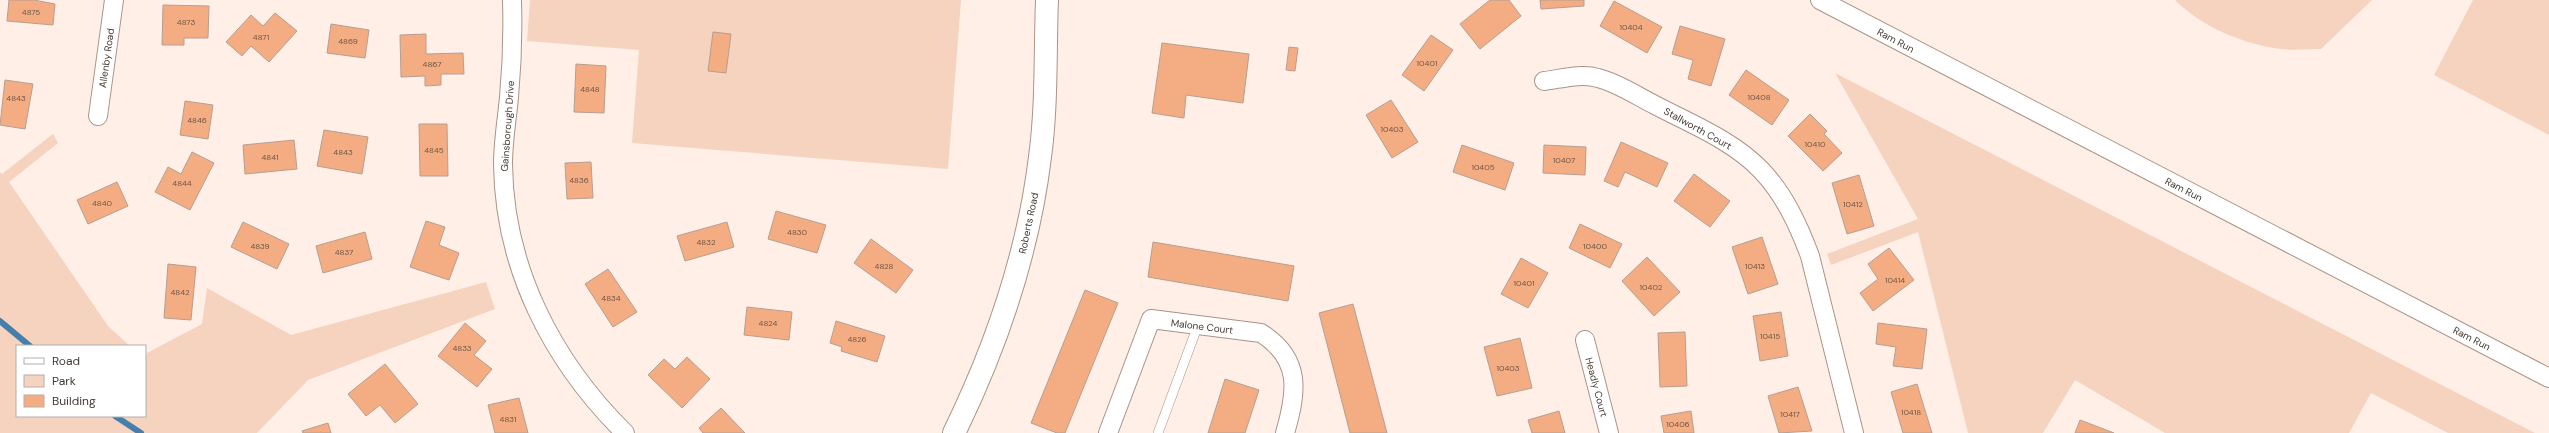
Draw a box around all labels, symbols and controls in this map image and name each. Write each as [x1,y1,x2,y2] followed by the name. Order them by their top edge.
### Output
[22,7,40,17] house number: 4875
[177,17,195,27] house number: 4873
[1619,22,1643,32] house number: 10404
[1875,25,1917,56] street label: Ram Run
[96,28,117,89] street label: Allenby Road
[253,32,269,42] house number: 4871
[338,36,358,46] house number: 4869
[1417,58,1437,68] house number: 10401
[423,59,441,69] house number: 4867
[498,80,517,172] street label: Gainsborough Drive
[580,84,600,94] house number: 4848
[1747,92,1771,102] house number: 10408
[6,93,26,103] house number: 4843
[1662,104,1734,152] street label: Stallworth Court
[187,115,207,125] house number: 4846
[1380,124,1404,134] house number: 10403
[1805,139,1826,149] house number: 10410
[424,145,444,155] house number: 4845
[333,147,353,157] house number: 4843
[261,152,279,162] house number: 4841
[1553,155,1575,165] house number: 10407
[1471,162,1495,172] house number: 10405
[569,175,589,185] house number: 4836
[2163,175,2205,204] street label: Ram Run
[172,178,192,188] house number: 4844
[1016,191,1041,255] street label: Roberts Road
[92,198,113,208] house number: 4840
[1843,199,1863,209] house number: 10412
[787,227,807,237] house number: 4830
[696,237,716,247] house number: 4832
[250,241,270,251] house number: 4839
[1583,241,1607,251] house number: 10400
[335,247,353,257] house number: 4837
[875,261,894,271] house number: 4828
[1745,261,1765,271] house number: 10413
[1885,275,1905,285] house number: 10414
[1514,278,1534,288] house number: 10401
[1640,282,1663,292] house number: 10402
[170,287,190,297] house number: 4842
[601,293,621,303] house number: 4834
[1170,316,1234,337] street label: Malone Court
[759,318,778,328] house number: 4824
[2451,324,2493,353] street label: Ram Run
[1760,331,1780,341] house number: 10415
[847,334,867,344] house number: 4826
[452,343,472,353] house number: 4833
[16,345,146,417] legend
[52,353,80,369] text: Road
[1582,356,1611,418] street label: Headly Court
[1496,363,1520,373] house number: 10403
[52,373,76,389] text: Park
[52,393,96,409] text: Building
[1901,407,1921,417] house number: 10418
[1780,409,1800,419] house number: 10417
[500,414,516,424] house number: 4831
[1666,419,1690,429] house number: 10406

